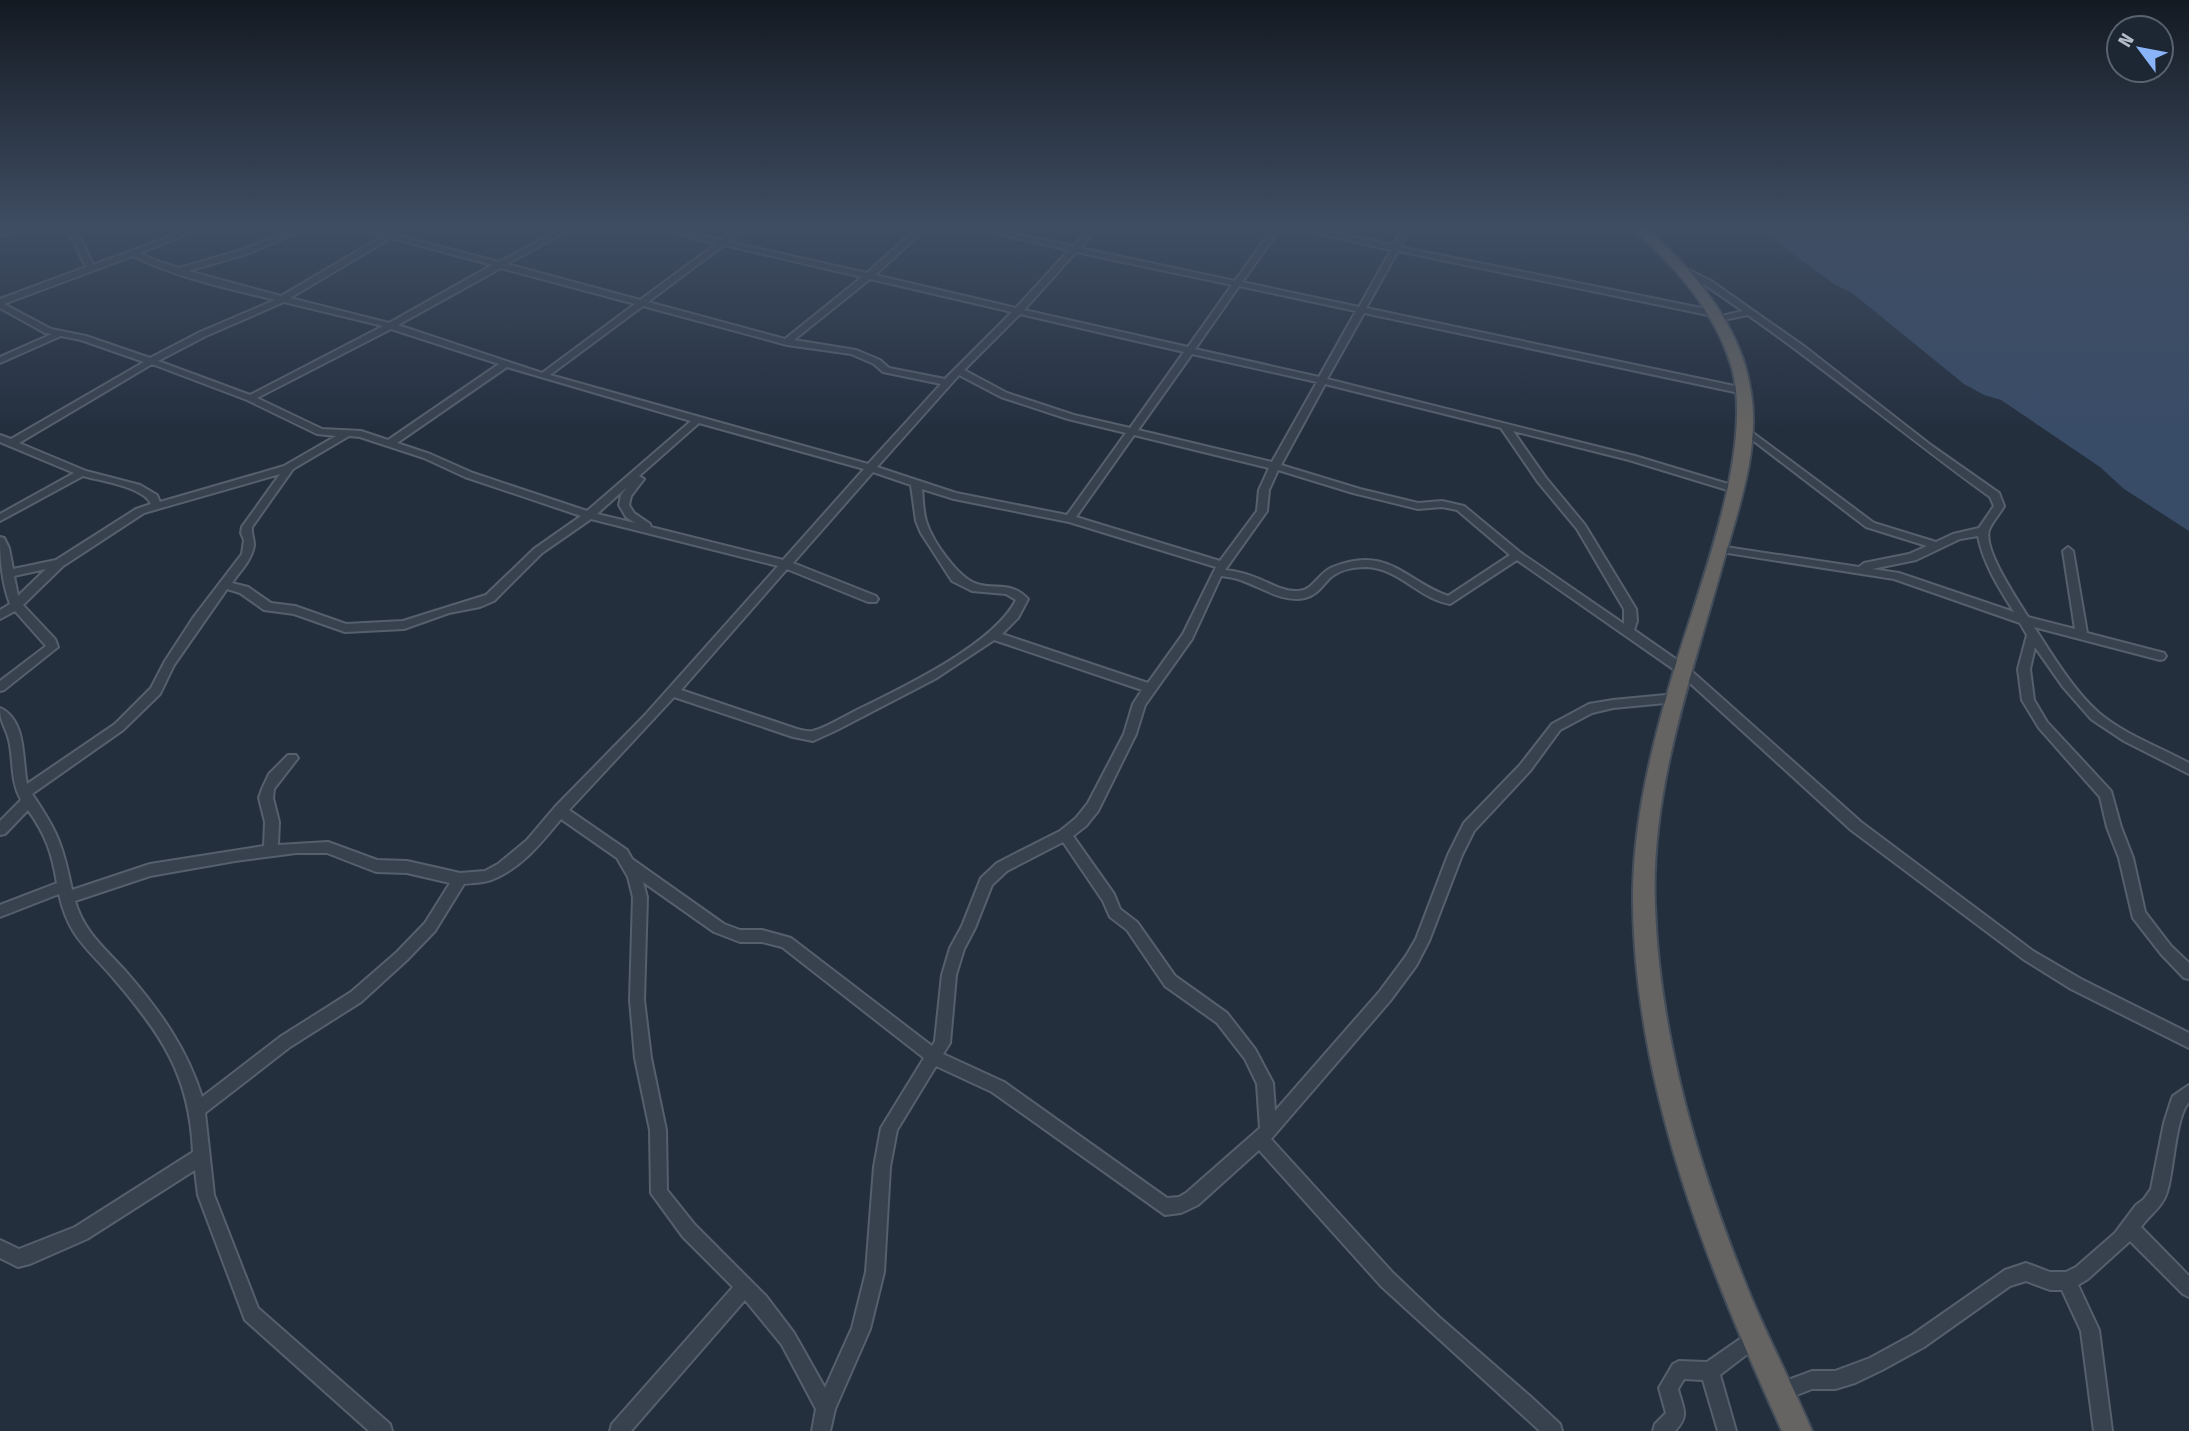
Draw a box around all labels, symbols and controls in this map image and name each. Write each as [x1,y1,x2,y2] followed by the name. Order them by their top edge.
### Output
[2105,14,2175,84] north arrow
[2113,29,2139,51] text: N

